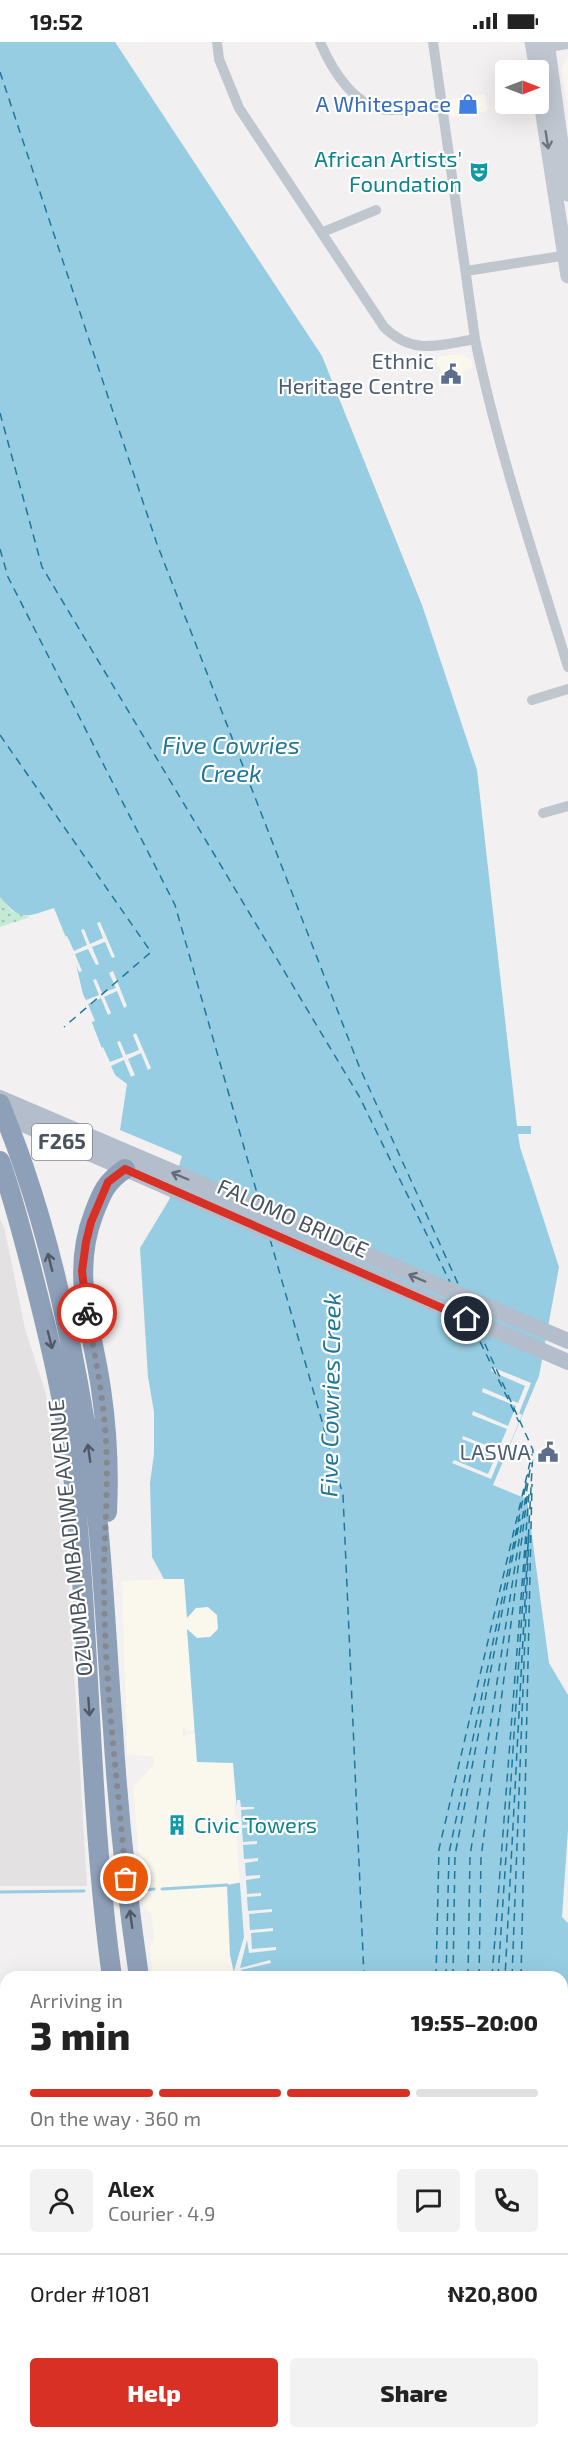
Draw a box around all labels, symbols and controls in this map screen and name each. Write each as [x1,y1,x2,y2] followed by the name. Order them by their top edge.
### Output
[30,8,83,34] text: 19:52
[495,60,549,114] north arrow
[495,60,549,114] map controls
[316,90,451,116] place label: A Whitespace
[456,92,480,116] shop icon: A Whitespace
[542,130,553,150] one-way arrow
[314,145,462,196] place label: African Artists' Foundation
[467,160,491,184] theatre icon: African Artists' Foundation
[278,347,434,398] place label: Ethnic Heritage Centre
[439,362,463,386] public building icon: Ethnic Heritage Centre
[162,730,300,787] water label: Five Cowries Creek
[32,1124,92,1160] road number: F265
[172,1170,190,1181] one-way arrow
[214,1172,373,1262] street label: FALOMO BRIDGE
[44,1253,56,1272] one-way arrow
[409,1271,427,1283] one-way arrow
[57,1283,117,1343] courier
[313,1293,346,1497] water label: Five Cowries Creek
[441,1293,492,1344] pin
[71,1297,104,1330] icon: bike
[450,1302,483,1335] icon: home
[44,1331,56,1350] one-way arrow
[42,1398,96,1678] street label: OZUMBA MBADIWE AVENUE
[460,1438,531,1464] place label: LASWA
[536,1440,560,1464] public building icon: LASWA
[84,1444,95,1463] one-way arrow
[84,1696,95,1716] one-way arrow
[194,1811,317,1837] place label: Civic Towers
[165,1813,189,1837] building icon: Civic Towers
[100,1853,151,1904] pin
[109,1862,142,1895] icon: bag
[125,1910,136,1929] one-way arrow
[30,1988,123,2012] text: Arriving in
[411,2009,538,2035] text: 19:55–20:00
[30,2011,130,2058] text: 3 min
[30,2106,201,2130] text: On the way · 360 m
[30,2169,93,2232] button: person
[397,2169,460,2232] button: chat
[475,2169,538,2232] button: phone
[108,2175,154,2201] text: Alex
[108,2201,215,2225] text: Courier · 4.9
[30,2280,150,2306] text: Order #1081
[448,2280,538,2306] text: ₦20,800
[30,2358,278,2427] button: Help
[290,2358,538,2427] button: Share

